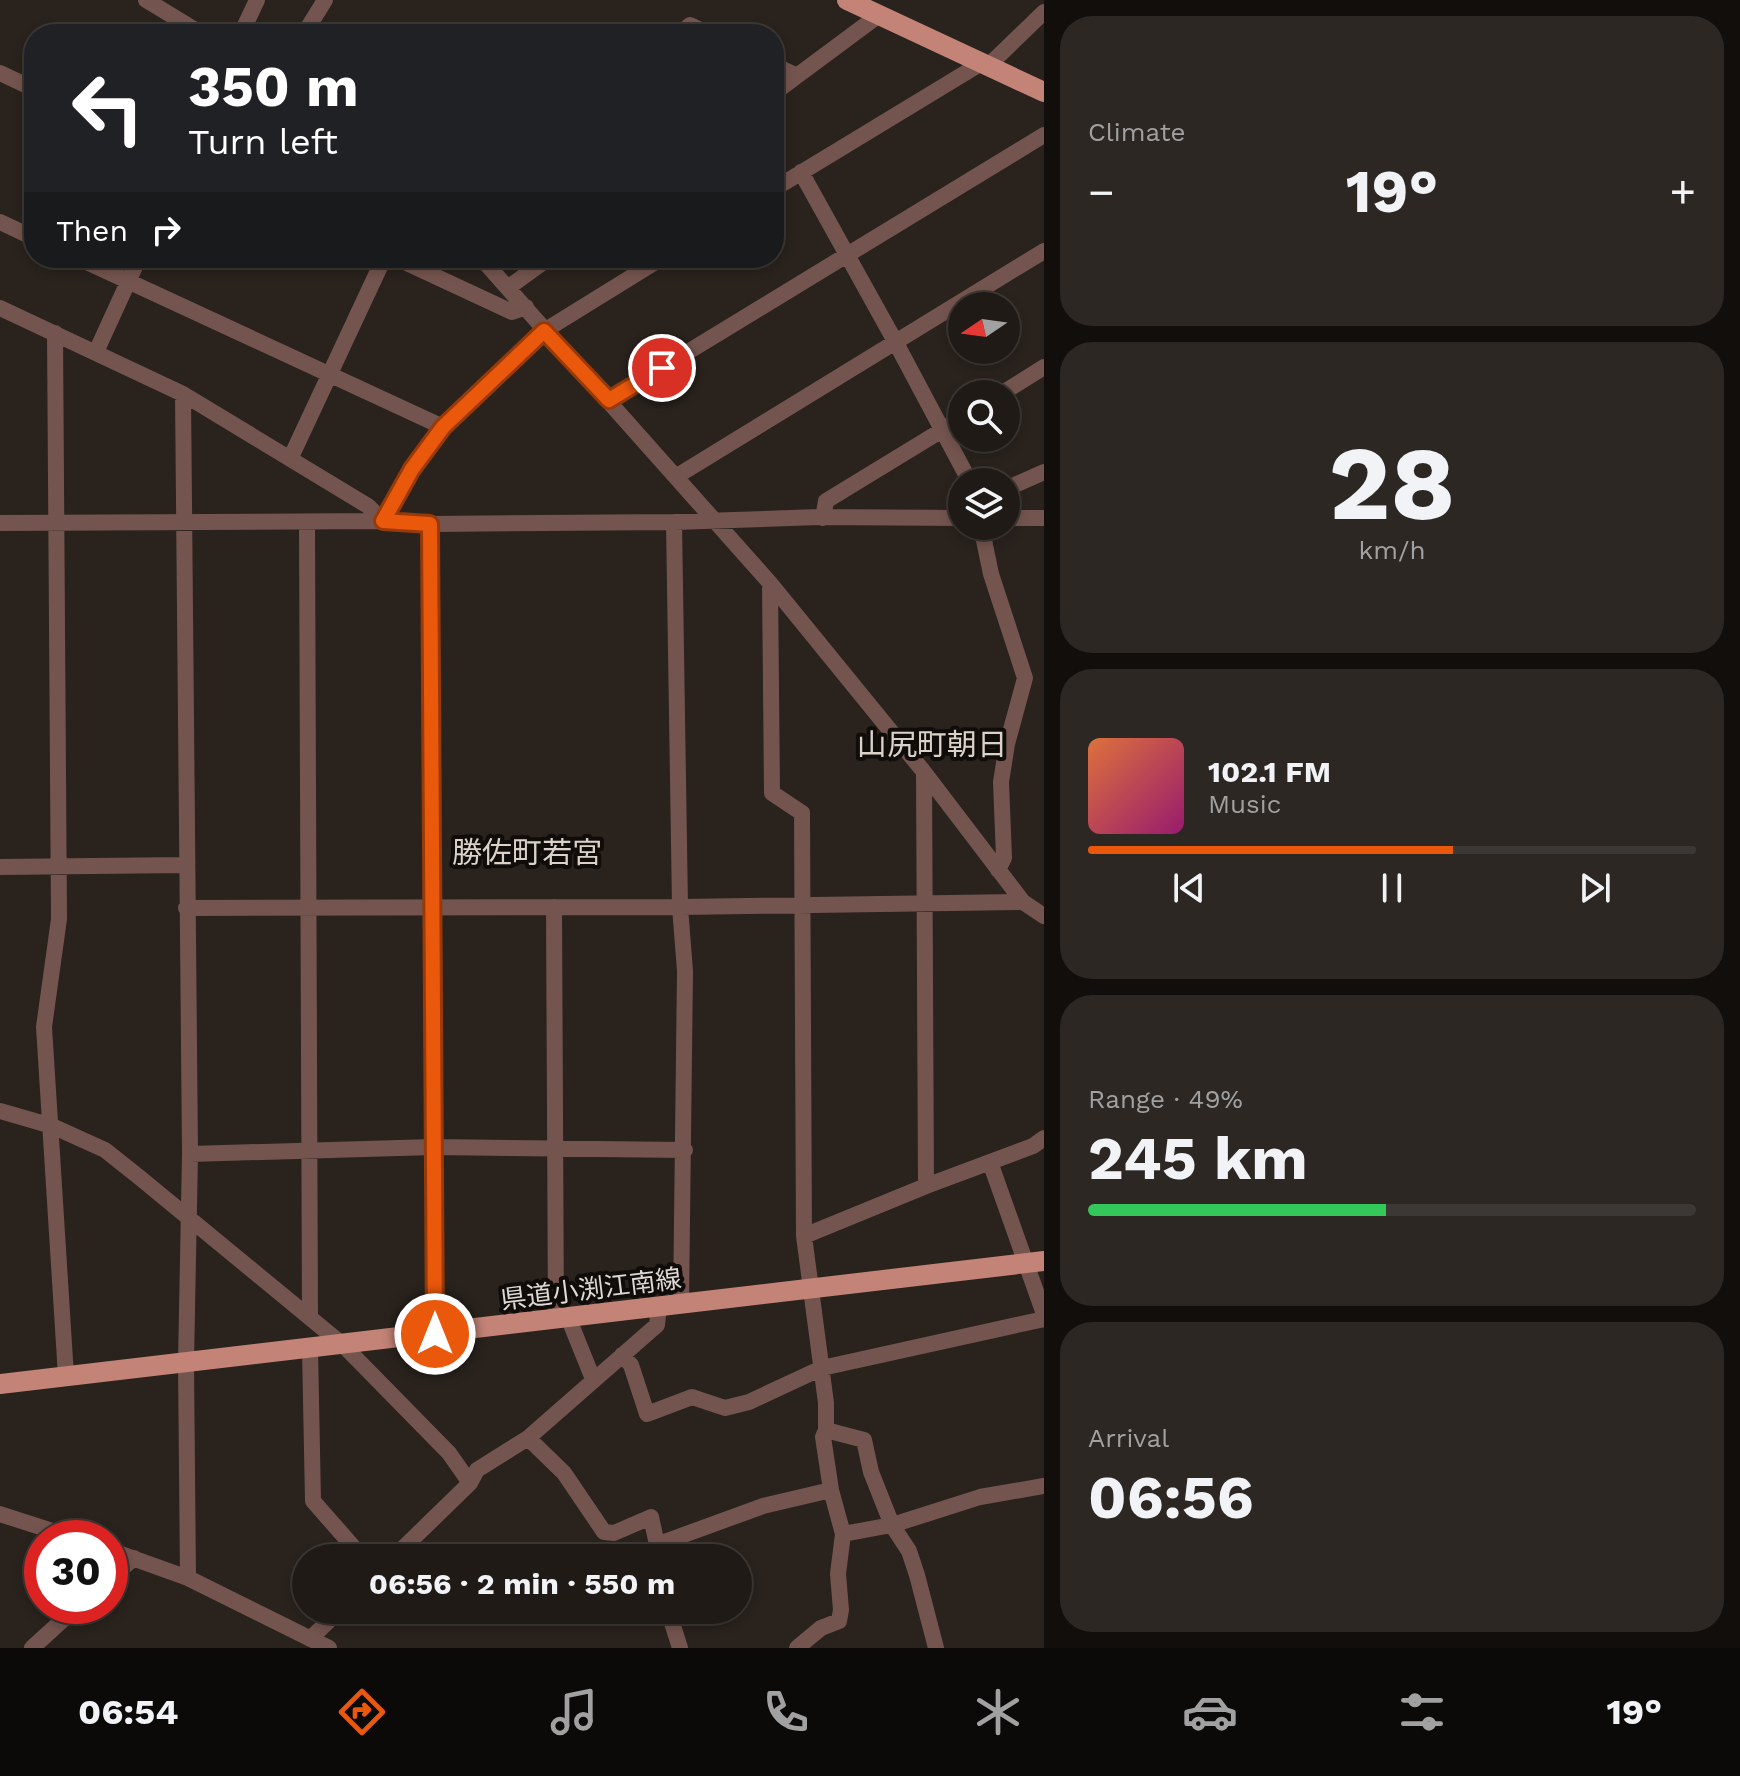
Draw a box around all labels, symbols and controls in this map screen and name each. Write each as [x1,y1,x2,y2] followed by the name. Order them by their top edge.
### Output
[188,54,359,120] text: 350 m
[56,56,160,160] icon: left
[1088,117,1186,147] text: Climate
[188,121,338,163] text: Turn left
[1346,156,1438,227] text: 19°
[1088,166,1115,218] text: −
[1669,166,1696,218] text: +
[144,208,188,252] icon: right
[56,213,128,248] text: Then
[948,292,1020,364] north arrow
[948,292,1020,540] map controls
[628,334,696,402] pin
[640,346,684,390] icon: arrive
[948,380,1020,452] button: search
[1328,422,1456,544] text: 28
[948,468,1020,540] button: layers
[1359,535,1425,565] text: km/h
[857,727,1007,762] district label: 山尻町朝日
[1208,754,1331,789] text: 102.1 FM
[1208,789,1281,819] text: Music
[452,835,602,870] district label: 勝佐町若宮
[1167,866,1211,910] icon: previous
[1370,866,1414,910] icon: pause
[1573,866,1617,910] icon: next
[1088,1084,1243,1114] text: Range · 49%
[1088,1123,1308,1194] text: 245 km
[499,1263,683,1315] street label: 県道小渕江南線
[393,1292,477,1376] position arrow
[1088,1423,1169,1453] text: Arrival
[1088,1462,1254,1533] text: 06:56
[24,1520,128,1624] speed limit sign: 30
[369,1566,675,1601] text: 06:56 · 2 min · 550 m
[334,1684,390,1740] icon: directions
[546,1684,602,1740] icon: music
[758,1684,814,1740] icon: phone
[970,1684,1026,1740] icon: climate
[1182,1684,1238,1740] icon: car
[1394,1684,1450,1740] icon: filters
[78,1691,178,1733] text: 06:54
[1606,1691,1662,1733] text: 19°

